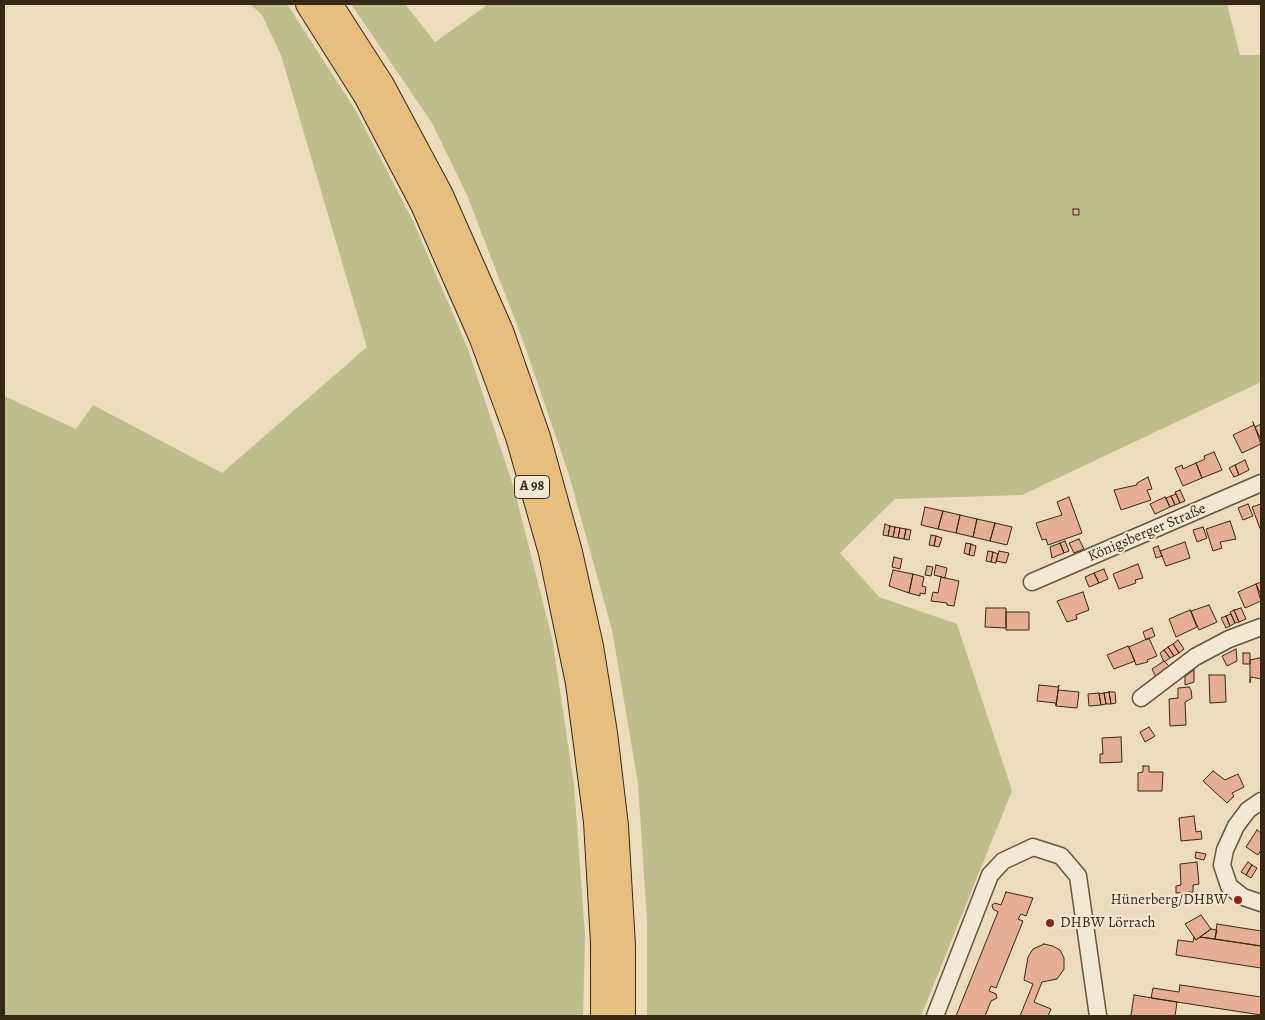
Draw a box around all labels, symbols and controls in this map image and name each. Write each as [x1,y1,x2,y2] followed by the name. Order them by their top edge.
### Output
[514,476,550,498] road number: A 98
[1085,500,1209,566] street label: Königsberger Straße
[1111,891,1228,909] place label: Hünerberg/DHBW
[1232,894,1244,906] marker: Hünerberg/DHBW
[1060,914,1156,932] place label: DHBW Lörrach
[1044,917,1056,929] marker: DHBW Lörrach

